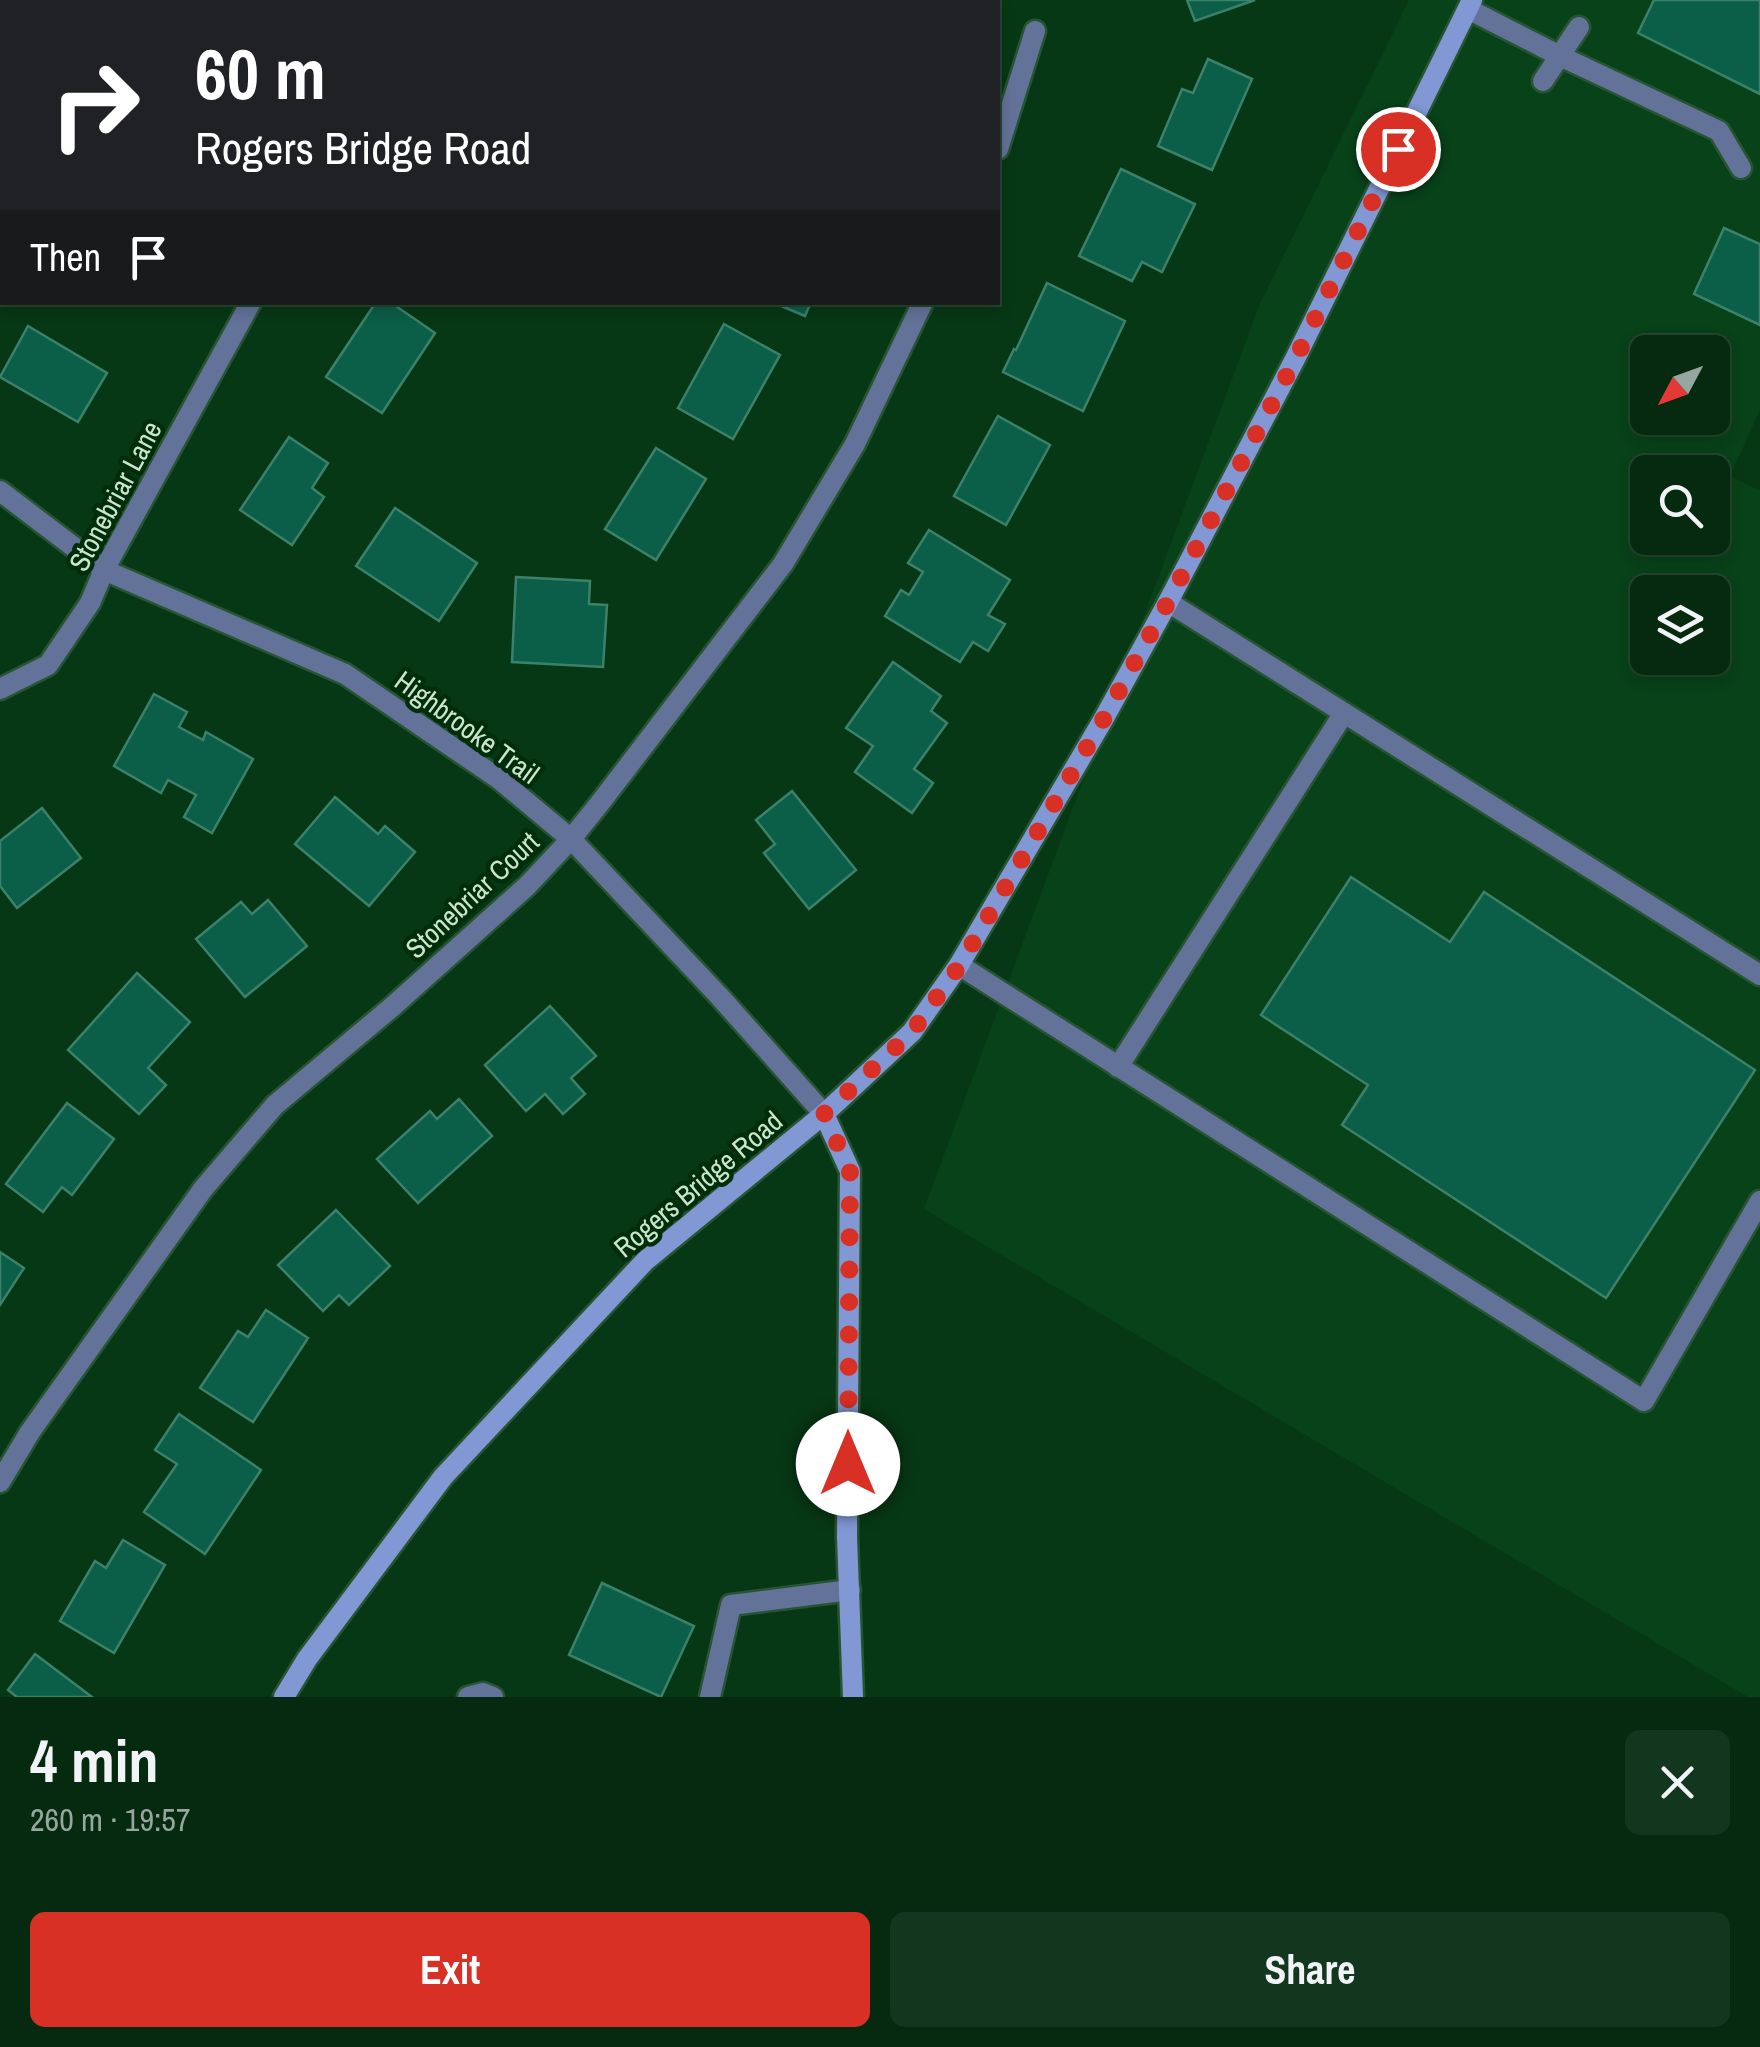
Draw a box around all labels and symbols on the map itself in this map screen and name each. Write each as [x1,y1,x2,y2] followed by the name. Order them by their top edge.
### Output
[1356,107,1441,192] pin
[1630,335,1730,435] north arrow
[60,414,170,578] street label: Stonebriar Lane
[387,662,547,792] street label: Highbrooke Trail
[397,823,547,967] street label: Stonebriar Court
[606,1102,790,1266] street label: Rogers Bridge Road
[796,1412,900,1516] position arrow

